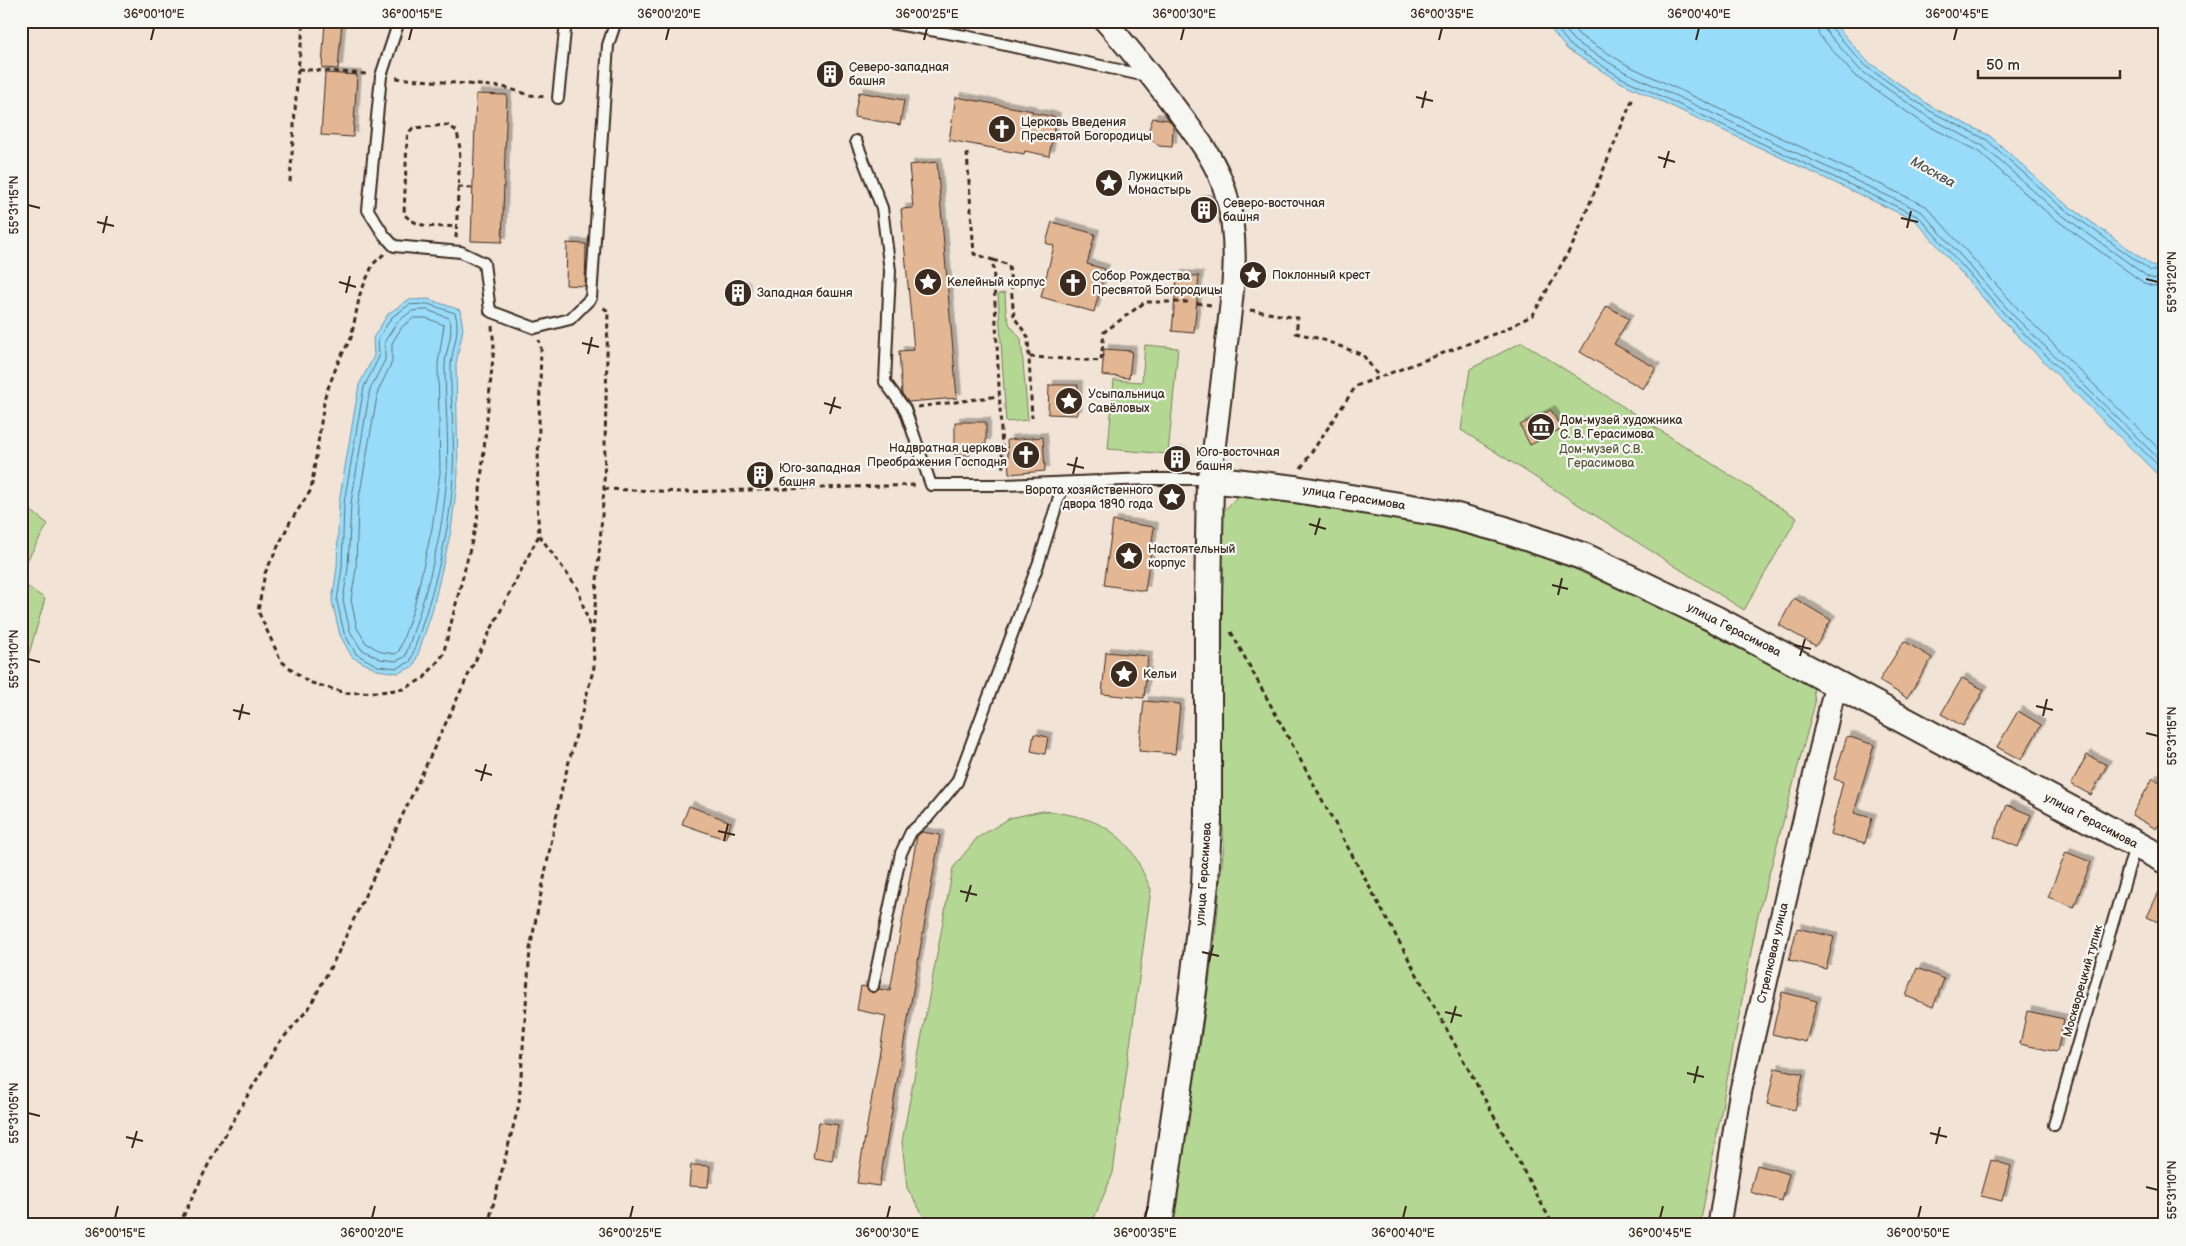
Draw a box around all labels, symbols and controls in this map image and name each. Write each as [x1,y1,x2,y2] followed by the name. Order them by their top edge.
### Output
[124,7,185,22] text: 36°00'10"E
[382,7,442,22] text: 36°00'15"E
[637,7,701,22] text: 36°00'20"E
[895,7,959,22] text: 36°00'25"E
[1152,7,1216,22] text: 36°00'30"E
[1410,7,1474,22] text: 36°00'35"E
[1667,7,1731,22] text: 36°00'40"E
[1925,7,1989,22] text: 36°00'45"E
[1978,48,2121,80] scale bar
[1986,56,2020,75] text: 50 m
[815,59,845,89] building icon: Северо-западная башня
[849,60,949,89] place label: Северо-западная башня
[987,114,1017,144] church icon: Церковь Введения Пресвятой Богородицы
[1021,115,1152,144] place label: Церковь Введения Пресвятой Богородицы
[1907,153,1959,191] water label: Москва
[1094,168,1124,198] place icon: Лужицкий Монастырь
[1127,169,1191,198] place label: Лужицкий Монастырь
[7,176,22,234] text: 55°31'15"N
[1189,195,1219,225] building icon: Северо-восточная башня
[1223,196,1325,225] place label: Северо-восточная башня
[2165,251,2180,313] text: 55°31'20"N
[1238,260,1268,290] place icon: Поклонный крест
[913,267,943,297] place icon: Келейный корпус
[1058,268,1088,298] church icon: Собор Рождества Пресвятой Богородицы
[1272,268,1371,283] place label: Поклонный крест
[1092,269,1223,298] place label: Собор Рождества Пресвятой Богородицы
[947,275,1045,290] place label: Келейный корпус
[723,278,753,308] building icon: Западная башня
[757,286,853,301] place label: Западная башня
[1054,386,1084,416] place icon: Усыпальница Савёловых
[1088,387,1165,416] place label: Усыпальница Савёловых
[1526,412,1556,442] museum icon: Дом-музей художника С. В. Герасимова
[1560,413,1683,442] place label: Дом-музей художника С. В. Герасимова
[1011,440,1041,470] church icon: Надвратная церковь Преображения Господня
[867,441,1007,470] place label: Надвратная церковь Преображения Господня
[1559,442,1643,471] park label: Дом-музей С.В. Герасимова
[1162,444,1192,474] building icon: Юго-восточная башня
[1196,445,1280,474] place label: Юго-восточная башня
[745,460,775,490] building icon: Юго-западная башня
[779,461,861,490] place label: Юго-западная башня
[1157,482,1187,512] place icon: Ворота хозяйственного двора 1890 года
[1302,482,1406,514] street label: улица Герасимова
[1025,483,1153,512] place label: Ворота хозяйственного двора 1890 года
[1114,541,1144,571] place icon: Настоятельный корпус
[1148,542,1236,571] place label: Настоятельный корпус
[1684,600,1784,660] street label: улица Герасимова
[7,629,22,689] text: 55°31'10"N
[1109,659,1139,689] place icon: Кельи
[1143,667,1177,682] place label: Кельи
[2165,707,2180,765] text: 55°31'15"N
[2042,790,2140,852] street label: улица Герасимова
[1193,822,1215,926] street label: улица Герасимова
[1754,901,1792,1005] street label: Стрелковая улица
[2060,923,2106,1039] street label: Москворецкий тупик
[7,1082,22,1144] text: 55°31'05"N
[2165,1160,2180,1220] text: 55°31'10"N
[85,1226,145,1241] text: 36°00'15"E
[340,1226,404,1241] text: 36°00'20"E
[598,1226,662,1241] text: 36°00'25"E
[855,1226,919,1241] text: 36°00'30"E
[1113,1226,1177,1241] text: 36°00'35"E
[1371,1226,1435,1241] text: 36°00'40"E
[1628,1226,1692,1241] text: 36°00'45"E
[1886,1226,1950,1241] text: 36°00'50"E

